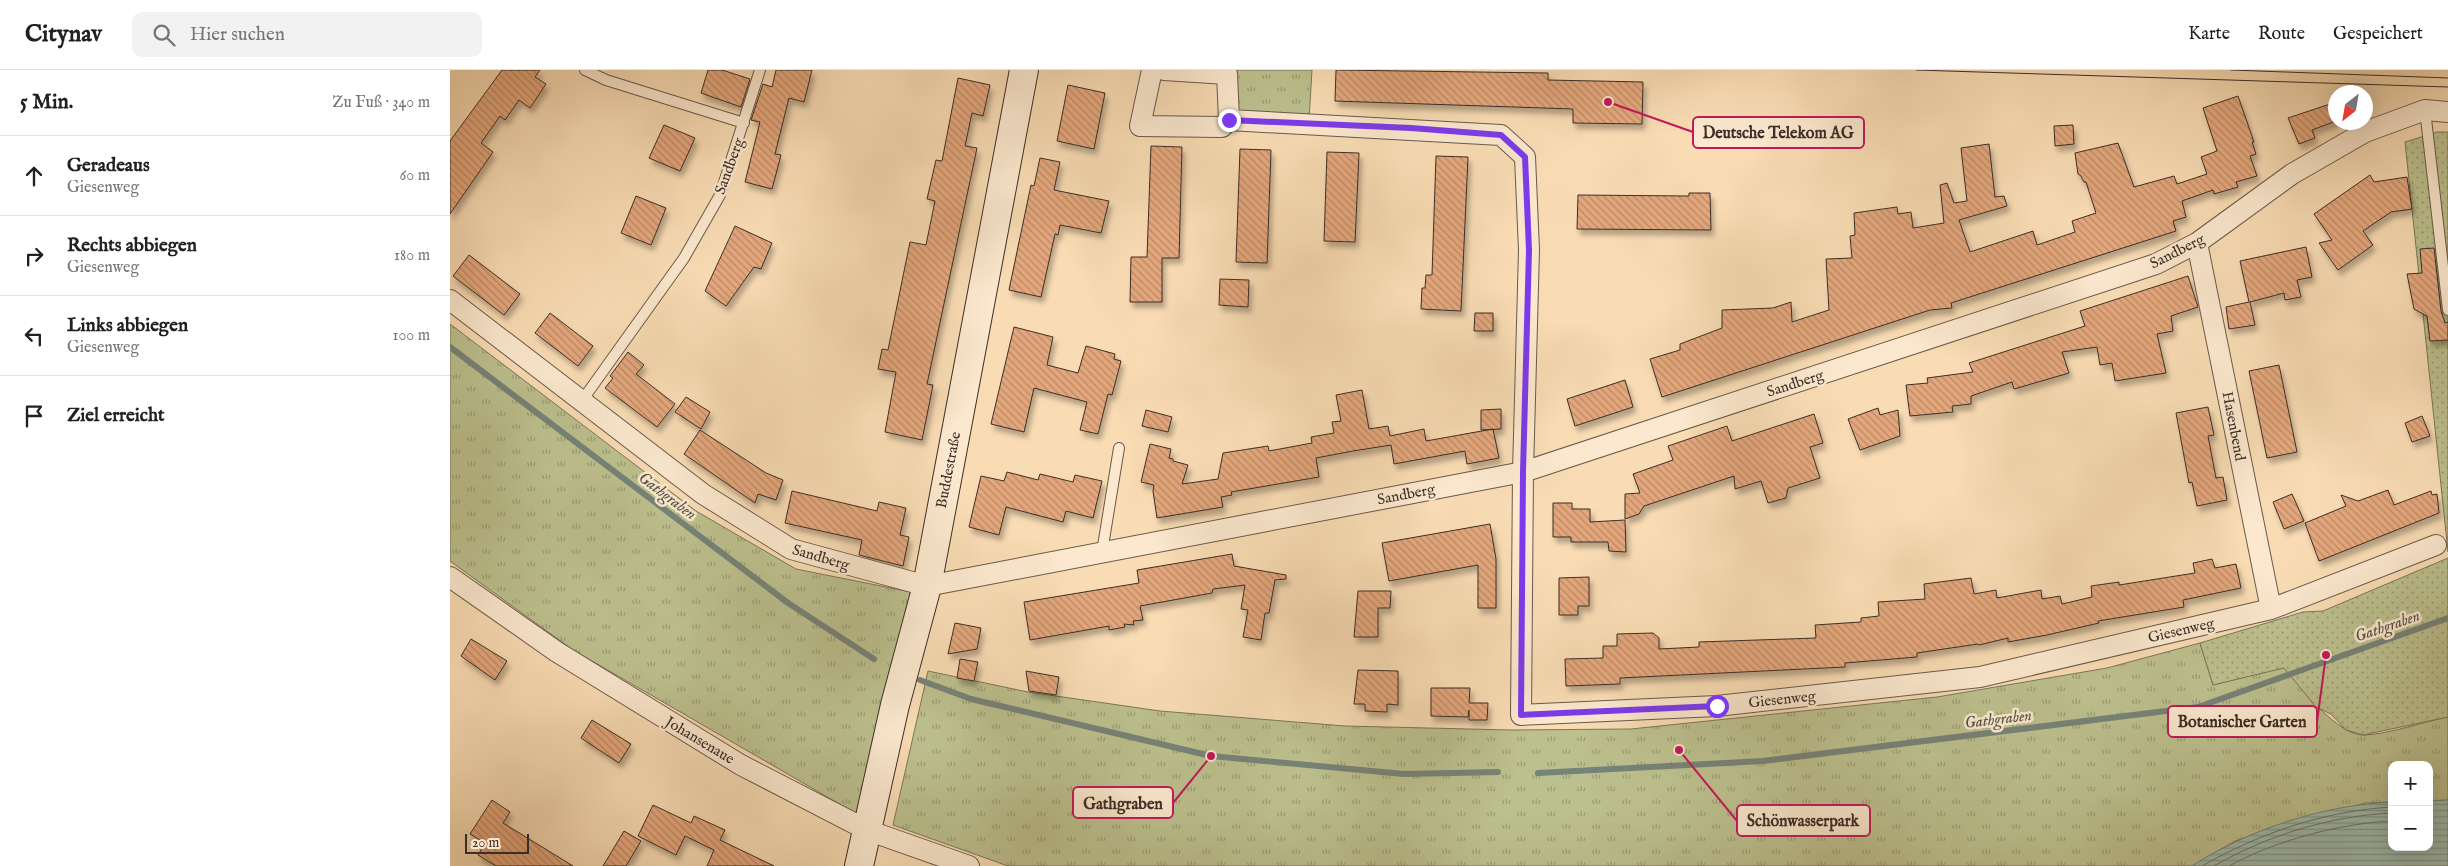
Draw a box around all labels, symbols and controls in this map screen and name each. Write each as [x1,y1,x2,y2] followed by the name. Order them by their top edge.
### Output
[132,12,482,57] search box
[25,19,102,50] text: Citynav
[150,21,178,49] icon: search
[190,23,285,47] text: Hier suchen
[2188,23,2230,46] text: Karte
[2258,23,2305,46] text: Route
[2333,23,2423,46] text: Gespeichert
[2328,85,2373,130] north arrow
[20,89,73,116] text: 5 Min.
[332,93,430,113] text: Zu Fuß · 340 m
[1218,109,1241,132] route end
[1693,117,1864,148] callout: Deutsche Telekom AG
[1702,124,1854,144] text: Deutsche Telekom AG
[711,135,749,197] street label: Sandberg
[67,154,150,178] text: Geradeaus
[20,162,48,190] icon: ahead
[400,166,430,186] text: 60 m
[67,178,139,198] text: Giesenweg
[2147,229,2208,273] street label: Sandberg
[67,234,197,258] text: Rechts abbiegen
[20,242,48,270] icon: right
[394,246,430,266] text: 180 m
[67,258,139,278] text: Giesenweg
[67,314,188,338] text: Links abbiegen
[20,322,48,350] icon: left
[393,326,430,346] text: 100 m
[67,338,139,358] text: Giesenweg
[1764,365,1827,402] street label: Sandberg
[2217,390,2250,463] street label: Hasenbend
[20,402,48,430] icon: arrive
[67,404,165,428] text: Ziel erreicht
[932,430,965,510] street label: Buddestraße
[634,468,700,525] water label: Gathgraben
[1375,479,1438,509] street label: Sandberg
[790,540,853,575] street label: Sandberg
[2352,606,2423,647] water label: Gathgraben
[2146,613,2217,647] street label: Giesenweg
[1747,686,1817,712] street label: Giesenweg
[1706,695,1729,718] route start
[1964,706,2033,734] water label: Gathgraben
[2168,706,2317,737] callout: Botanischer Garten
[660,711,738,769] street label: Johansenaue
[2178,713,2307,733] text: Botanischer Garten
[2388,761,2433,851] map controls
[2388,761,2433,806] button: +
[1073,787,1173,818] callout: Gathgraben
[1083,795,1163,815] text: Gathgraben
[1737,805,1870,836] callout: Schönwasserpark
[2388,806,2433,851] button: −
[1747,812,1860,832] text: Schönwasserpark
[465,831,529,854] scale bar
[472,834,499,852] text: 20 m

